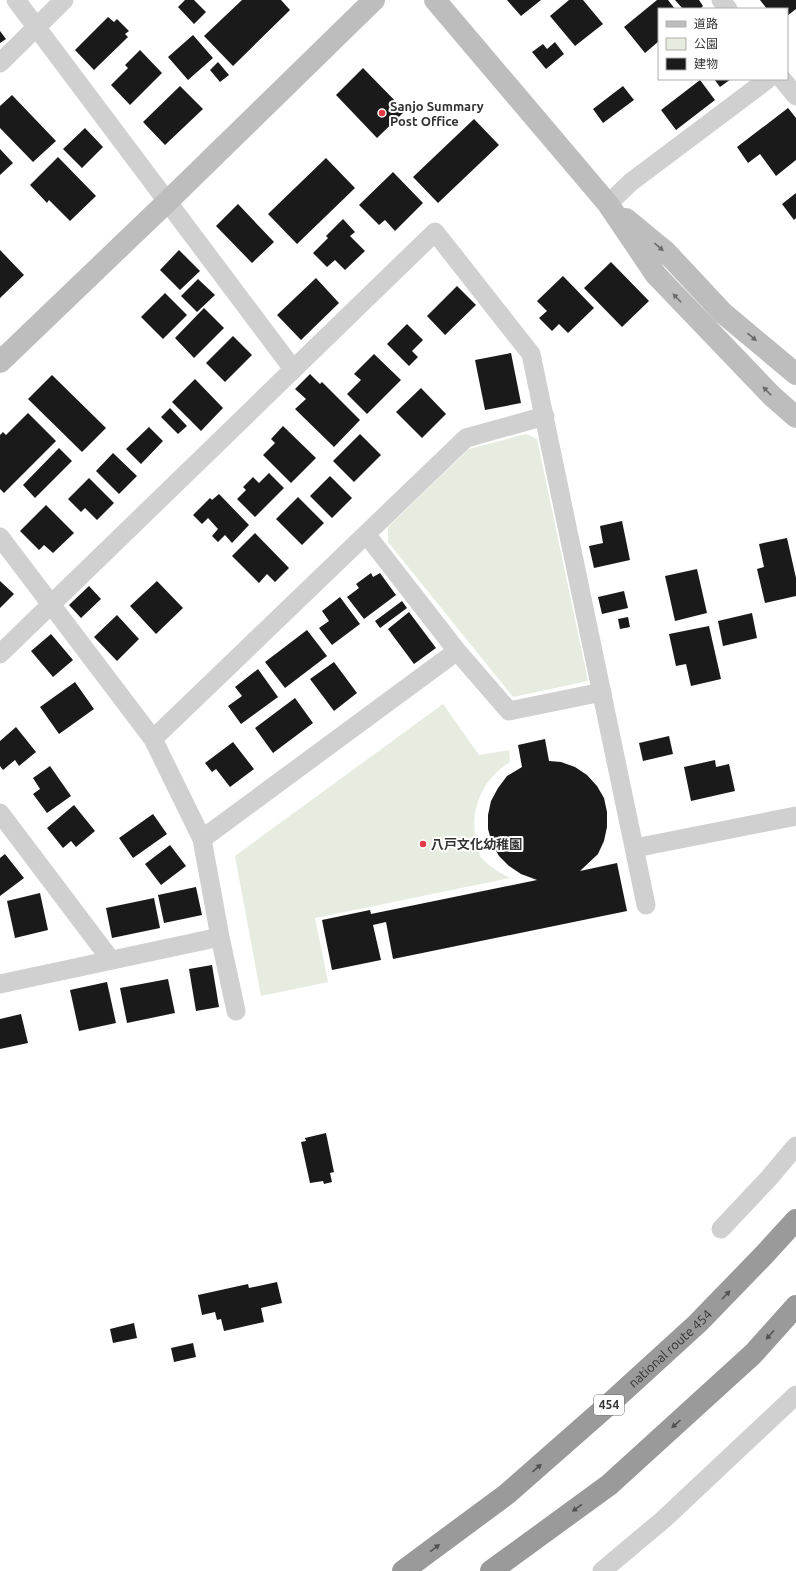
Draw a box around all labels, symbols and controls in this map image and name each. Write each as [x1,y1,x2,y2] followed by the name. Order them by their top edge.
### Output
[658,8,788,80] legend
[694,17,718,30] text: 道路
[694,37,718,50] text: 公園
[694,57,718,70] text: 建物
[390,99,484,128] place label: Sanjo Summary Post Office
[377,108,387,118] marker: Sanjo Summary Post Office
[654,242,665,251] one-way arrow
[672,293,682,303] one-way arrow
[747,333,758,342] one-way arrow
[762,386,772,396] one-way arrow
[431,837,522,851] place label: 八戸文化幼稚園
[418,839,428,849] marker: 八戸文化幼稚園
[721,1290,731,1300] one-way arrow
[626,1307,714,1390] street label: national route 454
[765,1330,775,1340] one-way arrow
[594,1395,624,1415] road number: 454
[671,1420,681,1429] one-way arrow
[532,1463,542,1472] one-way arrow
[571,1504,582,1512] one-way arrow
[429,1543,440,1552] one-way arrow

